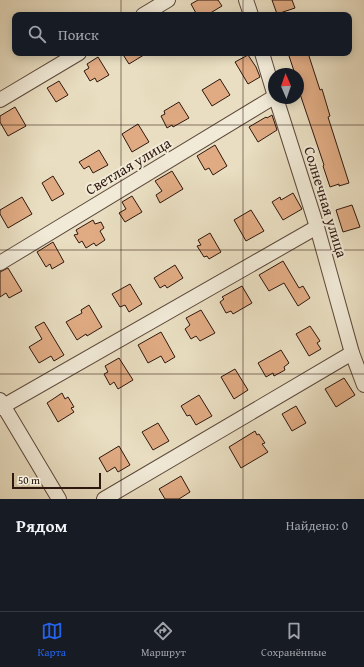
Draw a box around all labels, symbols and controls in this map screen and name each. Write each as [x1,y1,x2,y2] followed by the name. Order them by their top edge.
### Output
[12,12,352,56] search box
[26,23,48,45] icon: search
[58,24,99,45] text: Поиск
[268,68,304,104] north arrow
[81,132,176,200] street label: Светлая улица
[299,144,353,261] street label: Солнечная улица
[12,471,101,490] scale bar
[18,472,40,488] text: 50 m
[16,513,67,538] text: Рядом
[286,516,348,535] text: Найдено: 0
[37,620,66,660] tab: Карта
[141,620,186,660] tab: Маршрут
[261,620,326,660] tab: Сохранённые

